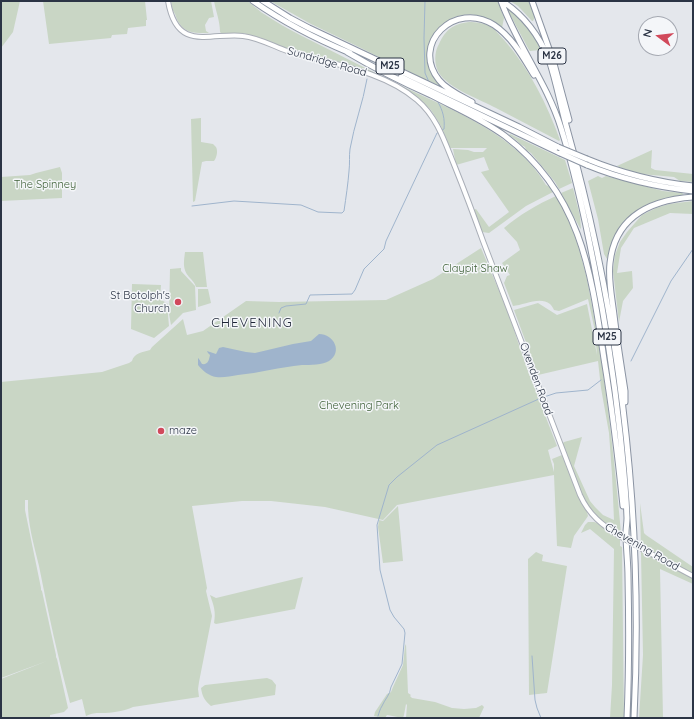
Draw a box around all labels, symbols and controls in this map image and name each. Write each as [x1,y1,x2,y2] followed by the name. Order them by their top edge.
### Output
[638,16,678,56] north arrow
[640,27,655,39] text: N
[286,44,368,80] street label: Sundridge Road
[538,48,566,64] road number: M26
[376,58,404,74] road number: M25
[14,178,76,192] park label: The Spinney
[442,262,508,276] park label: Claypit Shaw
[110,289,170,315] place label: St Botolph's Church
[173,297,183,307] marker: St Botolph's Church
[211,315,293,331] district label: CHEVENING
[593,329,621,345] road number: M25
[517,341,555,417] street label: Ovenden Road
[319,399,399,413] park label: Chevening Park
[169,424,197,438] place label: maze
[156,426,166,436] marker: maze
[602,520,682,574] street label: Chevening Road

